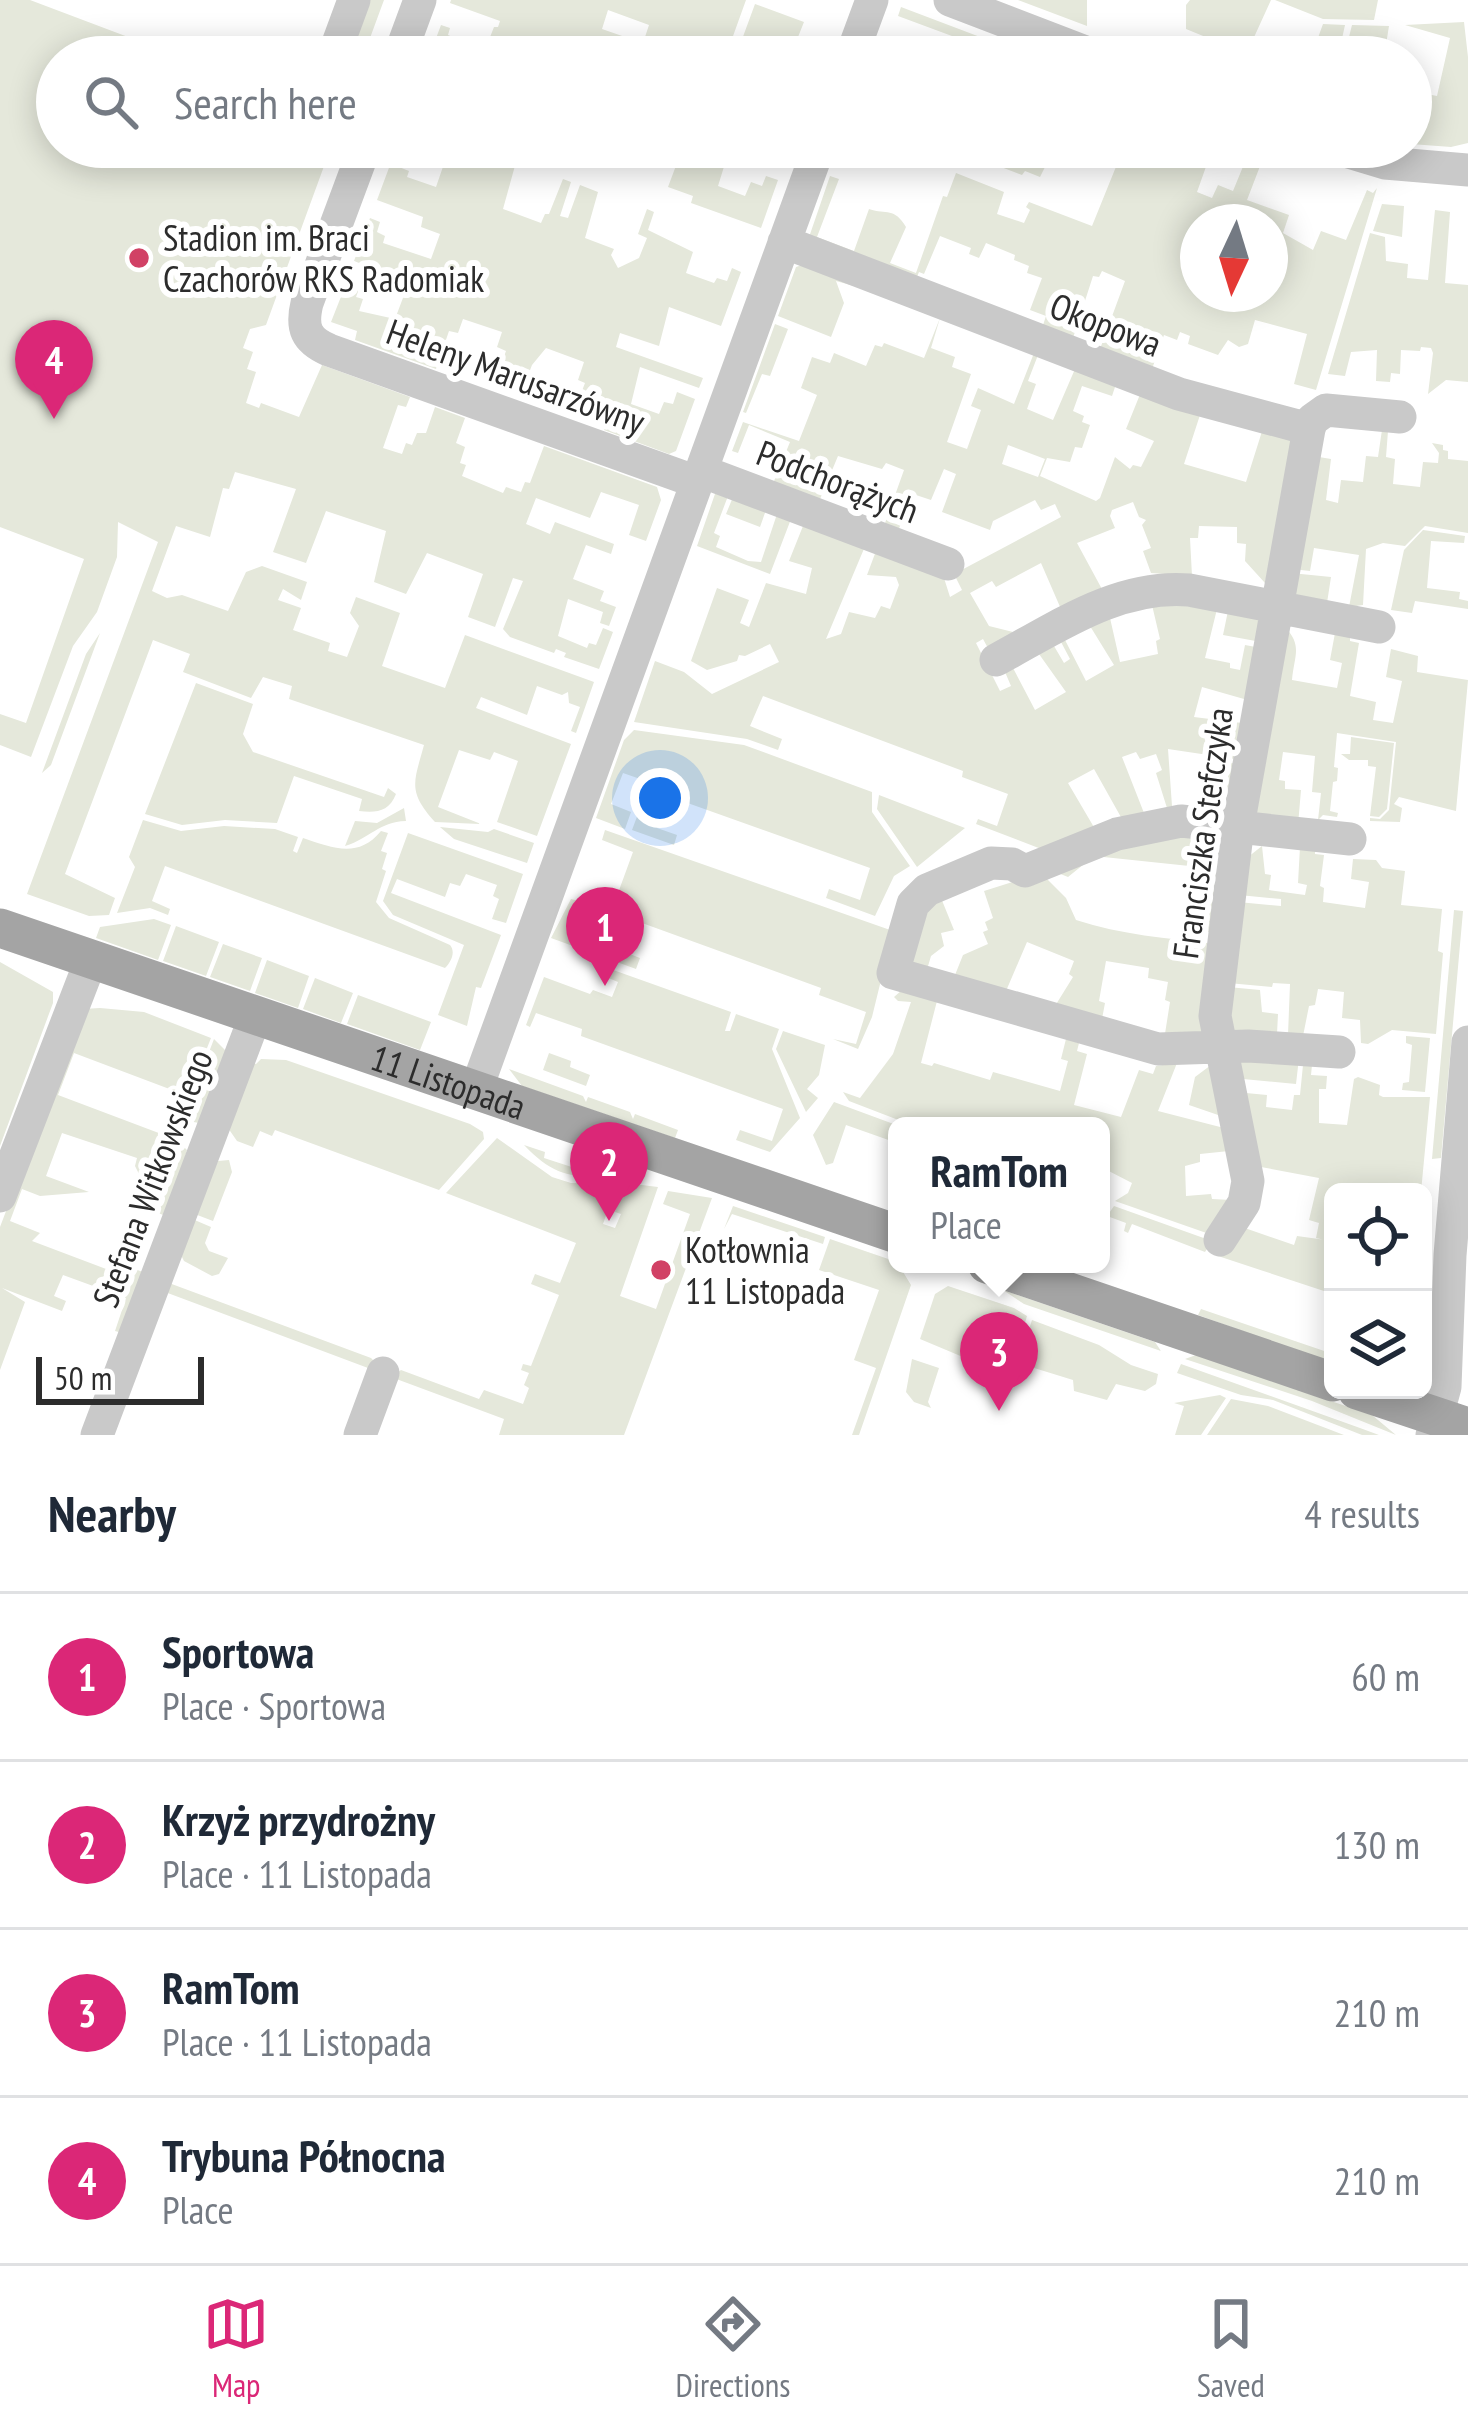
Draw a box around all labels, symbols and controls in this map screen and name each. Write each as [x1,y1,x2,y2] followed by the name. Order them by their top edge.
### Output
[36,36,1432,168] search box
[78,69,144,135] icon: search
[174,73,357,131] text: Search here
[1180,204,1288,312] north arrow
[163,214,484,302] place label: Stadion im. Braci Czachorów RKS Radomiak
[126,245,152,271] marker: Stadion im. Braci Czachorów RKS Radomiak
[1044,281,1168,367] street label: Okopowa
[381,308,652,445] street label: Heleny Marusarzówny
[15,320,93,419] pin: 4
[750,429,926,533] street label: Podchorążych
[1161,705,1243,961] street label: Franciszka Stefczyka
[630,768,690,828] your location
[566,887,644,986] pin: 1
[365,1033,532,1129] street label: 11 Listopada
[81,1042,223,1314] street label: Stefana Witkowskiego
[888,1117,1110,1273] popup
[570,1122,648,1221] pin: 2
[930,1141,1068,1199] text: RamTom
[1324,1183,1432,1399] map controls
[1324,1183,1432,1291] button: locate
[930,1199,1002,1250] text: Place
[685,1226,845,1314] place label: Kotłownia 11 Listopada
[648,1257,674,1283] marker: Kotłownia 11 Listopada
[1324,1291,1432,1399] button: layers
[960,1312,1038,1411] pin: 3
[36,1351,204,1404] scale bar
[54,1356,112,1399] text: 50 m
[48,1480,176,1546] text: Nearby
[1304,1488,1420,1539] text: 4 results
[162,1622,314,1680] text: Sportowa
[78,1651,96,1702] text: 1
[1351,1651,1420,1702] text: 60 m
[162,1680,386,1731] text: Place · Sportowa
[162,1790,435,1848] text: Krzyż przydrożny
[78,1819,96,1870] text: 2
[1334,1819,1420,1870] text: 130 m
[162,1848,432,1899] text: Place · 11 Listopada
[162,1958,300,2016] text: RamTom
[78,1987,96,2038] text: 3
[1334,1987,1420,2038] text: 210 m
[162,2016,432,2067] text: Place · 11 Listopada
[162,2126,446,2184] text: Trybuna Północna
[78,2155,96,2206] text: 4
[1334,2155,1420,2206] text: 210 m
[162,2184,234,2235] text: Place
[203,2291,269,2406] tab: Map
[676,2291,790,2406] tab: Directions
[1197,2291,1265,2406] tab: Saved

